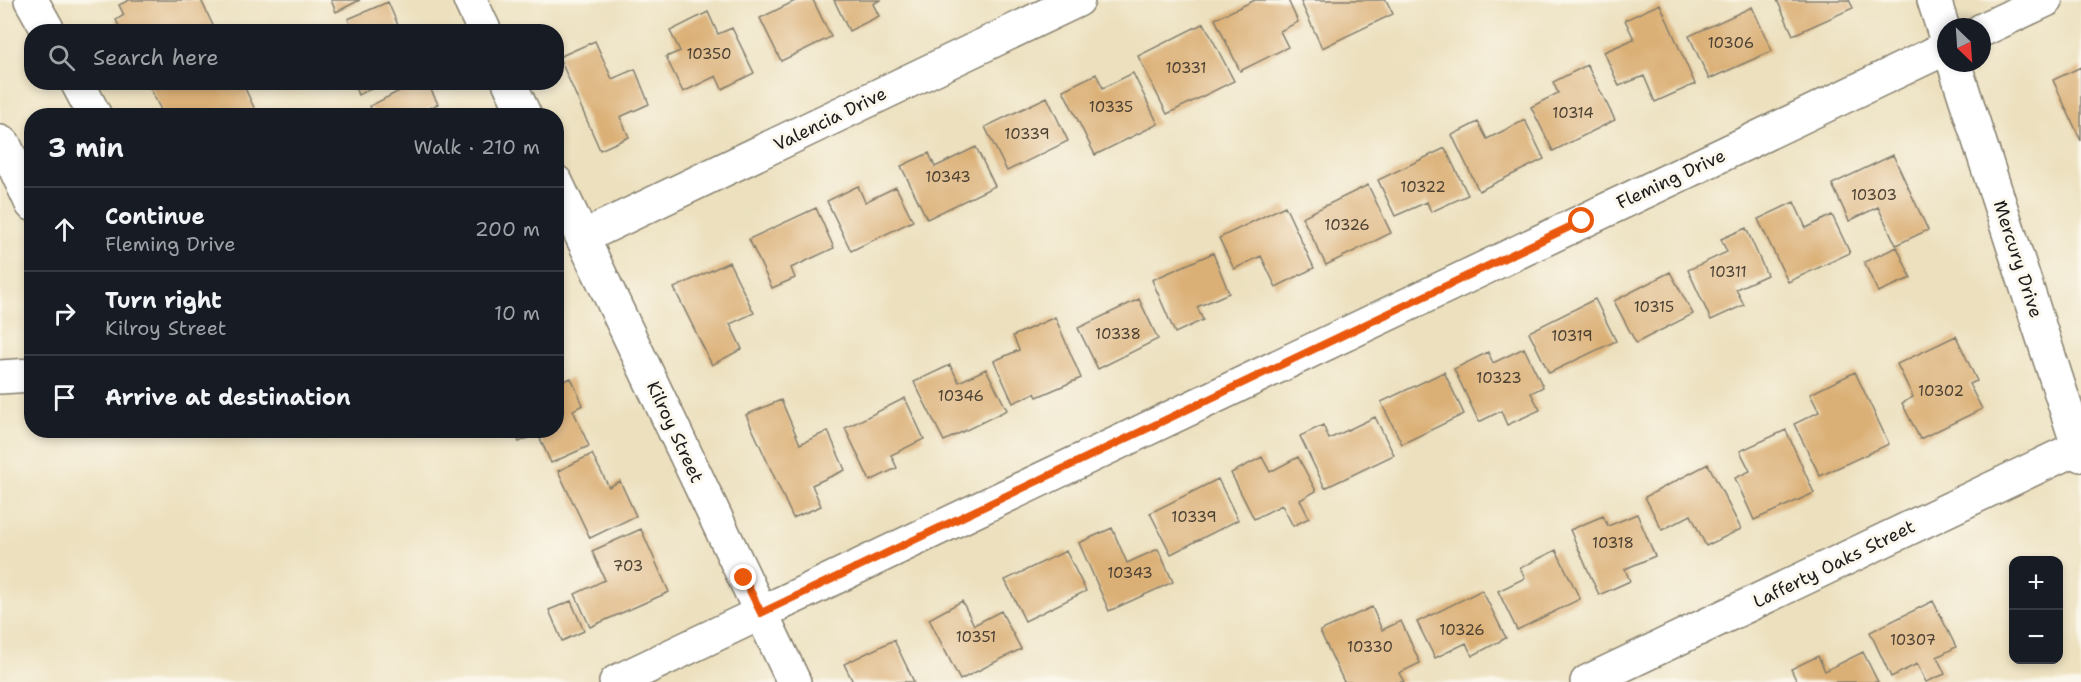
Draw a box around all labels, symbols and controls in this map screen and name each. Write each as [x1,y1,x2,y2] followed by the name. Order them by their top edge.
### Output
[1937,18,1991,72] north arrow
[24,24,564,90] search box
[1708,33,1754,53] house number: 10306
[45,41,78,74] icon: search
[93,43,219,72] text: Search here
[686,44,732,64] house number: 10350
[1165,58,1207,78] house number: 10331
[770,81,890,157] street label: Valencia Drive
[1089,97,1133,117] house number: 10335
[1552,103,1594,123] house number: 10314
[1004,124,1050,144] house number: 10339
[48,130,124,165] text: 3 min
[414,134,540,160] text: Walk · 210 m
[1613,143,1729,215] street label: Fleming Drive
[925,167,971,187] house number: 10343
[1400,177,1446,197] house number: 10322
[1851,185,1897,205] house number: 10303
[1988,197,2048,321] street label: Mercury Drive
[105,202,205,231] text: Continue
[1568,207,1594,233] route start
[48,213,81,246] icon: ahead
[1324,215,1370,235] house number: 10326
[475,216,540,242] text: 200 m
[105,231,236,257] text: Fleming Drive
[1709,262,1747,282] house number: 10311
[105,286,222,315] text: Turn right
[48,297,81,330] icon: right
[1634,297,1674,317] house number: 10315
[494,300,540,326] text: 10 m
[105,315,226,341] text: Kilroy Street
[1095,324,1141,344] house number: 10338
[1551,326,1593,346] house number: 10319
[1476,368,1522,388] house number: 10323
[641,377,709,487] street label: Kilroy Street
[48,381,81,414] icon: arrive
[1918,381,1964,401] house number: 10302
[105,383,351,412] text: Arrive at destination
[938,386,984,406] house number: 10346
[1171,507,1217,527] house number: 10339
[1749,514,1919,614] street label: Lafferty Oaks Street
[1592,533,1634,553] house number: 10318
[613,556,643,576] house number: 703
[2009,556,2063,664] map controls
[2009,556,2063,610] button: +
[1107,563,1153,583] house number: 10343
[730,564,756,590] route end
[2009,610,2063,664] button: −
[1439,620,1485,640] house number: 10326
[956,627,996,647] house number: 10351
[1890,630,1936,650] house number: 10307
[1347,637,1393,657] house number: 10330

